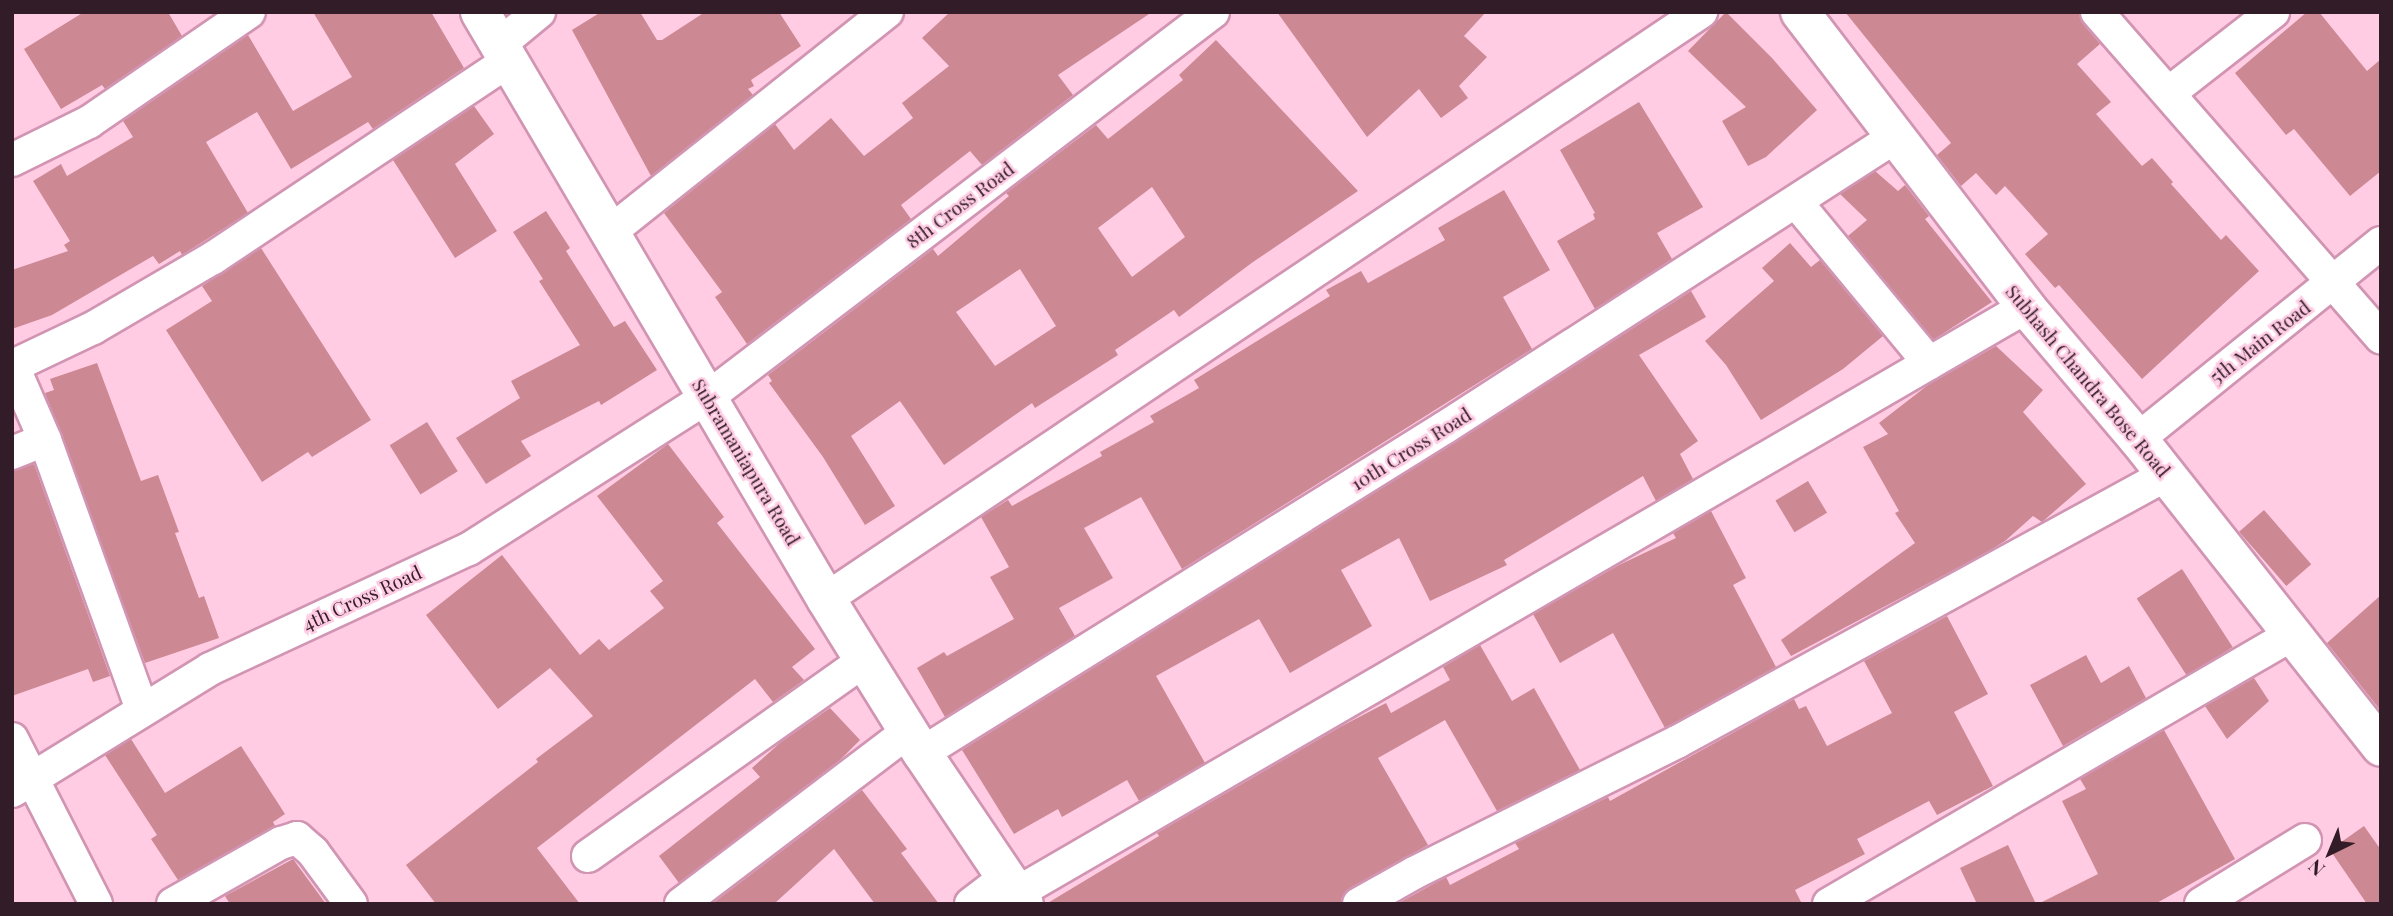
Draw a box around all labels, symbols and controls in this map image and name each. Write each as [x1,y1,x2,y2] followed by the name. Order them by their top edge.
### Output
[902,157,1018,253] street label: 8th Cross Road
[2001,280,2175,482] street label: Subhash Chandra Bose Road
[2205,296,2315,388] street label: 5th Main Road
[687,374,805,550] street label: Subramaniapura Road
[1347,403,1475,495] street label: 10th Cross Road
[299,561,425,635] street label: 4th Cross Road
[2295,818,2365,888] north arrow
[2302,854,2330,883] text: N

